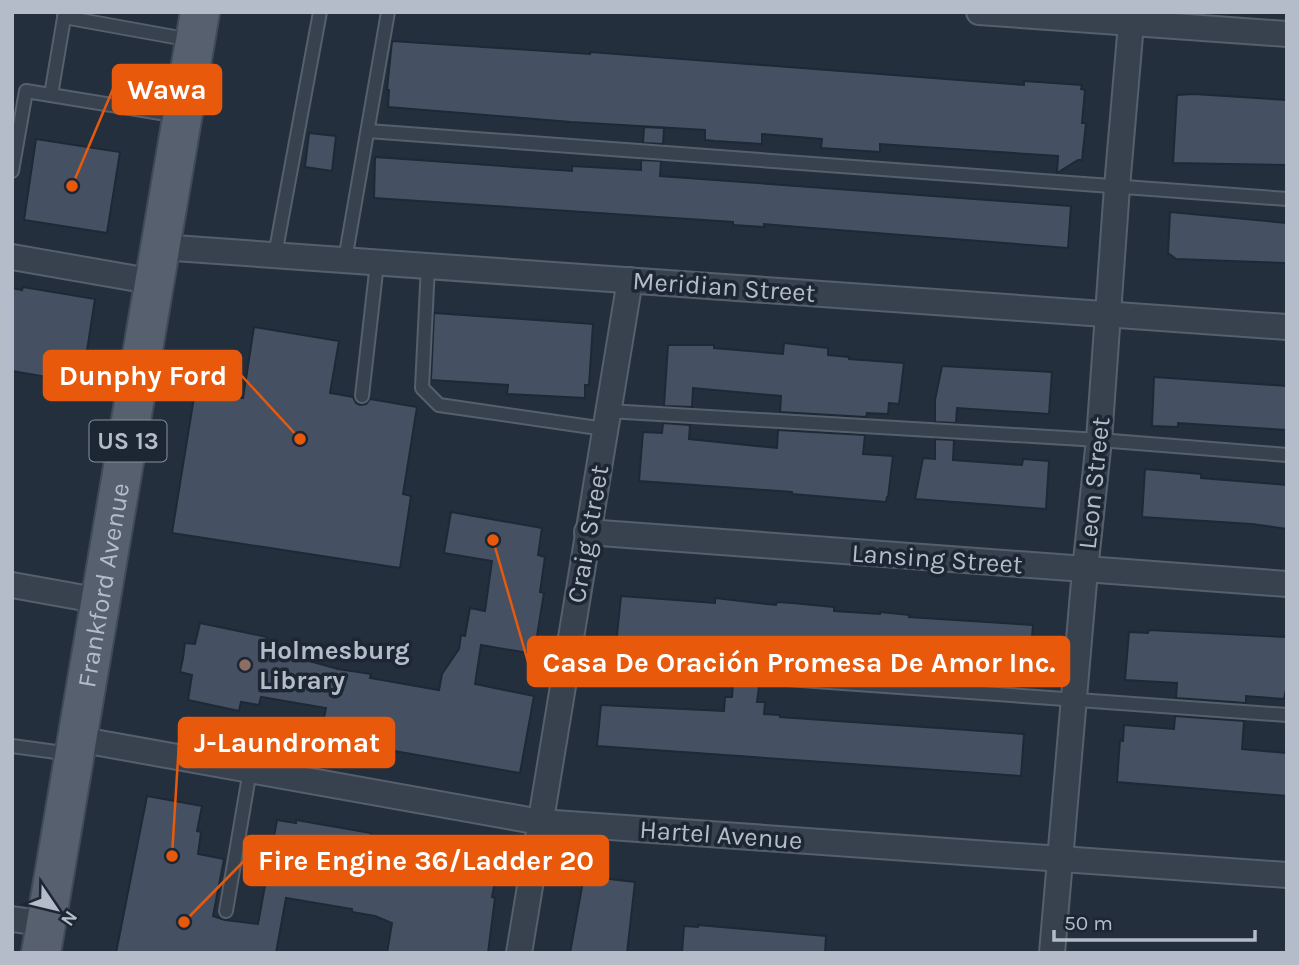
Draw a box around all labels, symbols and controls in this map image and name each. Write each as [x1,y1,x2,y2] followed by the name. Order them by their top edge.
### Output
[113,65,221,114] callout: Wawa
[127,73,207,106] text: Wawa
[632,265,817,309] street label: Meridian Street
[44,351,241,400] callout: Dunphy Ford
[59,359,227,392] text: Dunphy Ford
[1072,415,1116,551] street label: Leon Street
[90,420,166,462] road number: US 13
[561,462,615,605] street label: Craig Street
[71,481,136,690] street label: Frankford Avenue
[850,538,1024,580] street label: Lansing Street
[259,635,410,696] place label: Holmesburg Library
[528,637,1069,686] callout: Casa De Oración Promesa De Amor Inc.
[542,646,1056,679] text: Casa De Oración Promesa De Amor Inc.
[237,657,253,673] marker: Holmesburg Library
[179,718,394,767] callout: J-Laundromat
[194,726,380,759] text: J-Laundromat
[638,814,804,856] street label: Hartel Avenue
[244,836,608,885] callout: Fire Engine 36/Ladder 20
[258,844,594,877] text: Fire Engine 36/Ladder 20
[21,874,91,944] north arrow
[1054,898,1255,942] scale bar
[56,906,82,930] text: N
[1064,911,1113,935] text: 50 m

